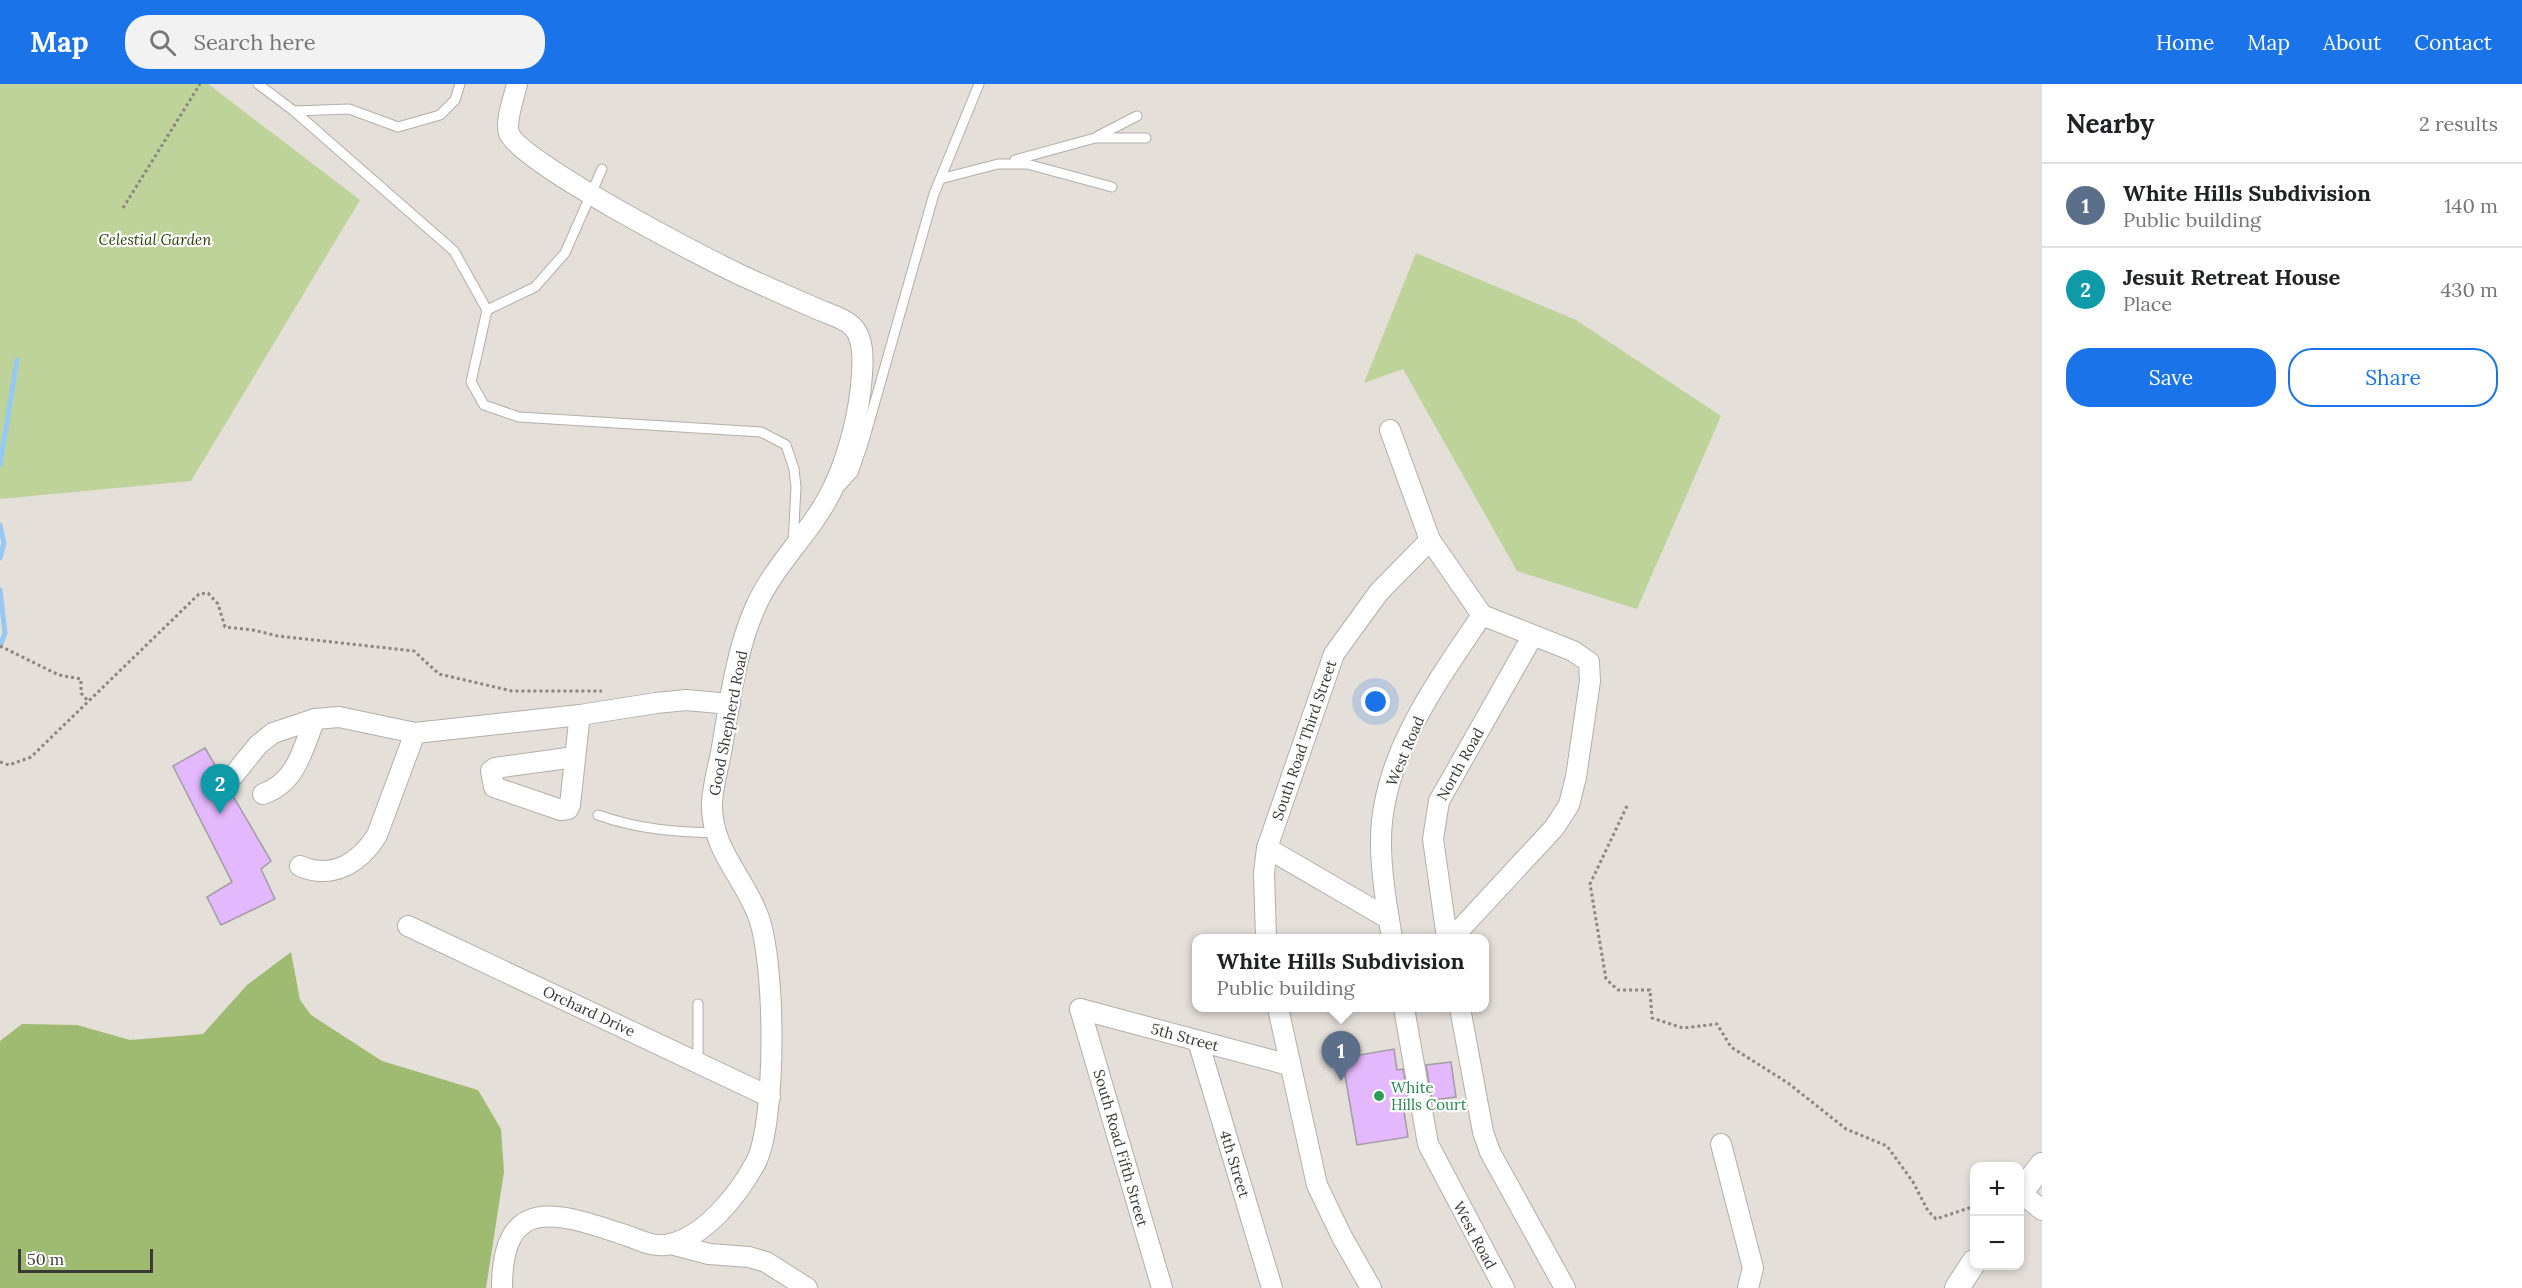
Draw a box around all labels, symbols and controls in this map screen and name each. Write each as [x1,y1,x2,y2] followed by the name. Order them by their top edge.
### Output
[125,15,545,69] search box
[30,24,89,60] text: Map
[146,26,179,59] icon: search
[194,28,316,56] text: Search here
[2156,29,2214,56] text: Home
[2247,29,2290,56] text: Map
[2323,29,2381,56] text: About
[2414,29,2492,56] text: Contact
[2066,107,2154,140] text: Nearby
[2419,111,2498,136] text: 2 results
[2123,179,2371,207] text: White Hills Subdivision
[2081,193,2090,218] text: 1
[2444,193,2498,218] text: 140 m
[2123,207,2261,232] text: Public building
[99,230,212,249] park label: Celestial Garden
[2123,263,2340,291] text: Jesuit Retreat House
[2080,277,2091,302] text: 2
[2440,277,2498,302] text: 430 m
[2123,291,2172,316] text: Place
[2066,348,2276,407] button: Save
[2288,348,2498,407] button: Share
[705,649,751,797] street label: Good Shepherd Road
[1268,657,1340,823] street label: South Road Third Street
[1361,687,1390,716] your location
[1382,713,1428,789] street label: West Road
[1432,724,1488,804] street label: North Road
[200,764,240,814] pin: 2
[1192,934,1489,1012] popup
[1217,947,1464,975] text: White Hills Subdivision
[1217,975,1355,1000] text: Public building
[540,981,638,1041] street label: Orchard Drive
[1149,1019,1221,1055] street label: 5th Street
[1322,1032,1360,1081] pin: 1
[1089,1067,1153,1229] street label: South Road Fifth Street
[1391,1078,1467,1114] place label: White Hills Court
[1372,1089,1386,1103] marker: White Hills Court
[1216,1128,1254,1200] street label: 4th Street
[1970,1162,2024,1270] map controls
[1970,1162,2024,1216] button: +
[1449,1198,1501,1272] street label: West Road
[1970,1216,2024,1270] button: −
[18,1246,153,1274] scale bar
[27,1249,64,1269] text: 50 m

